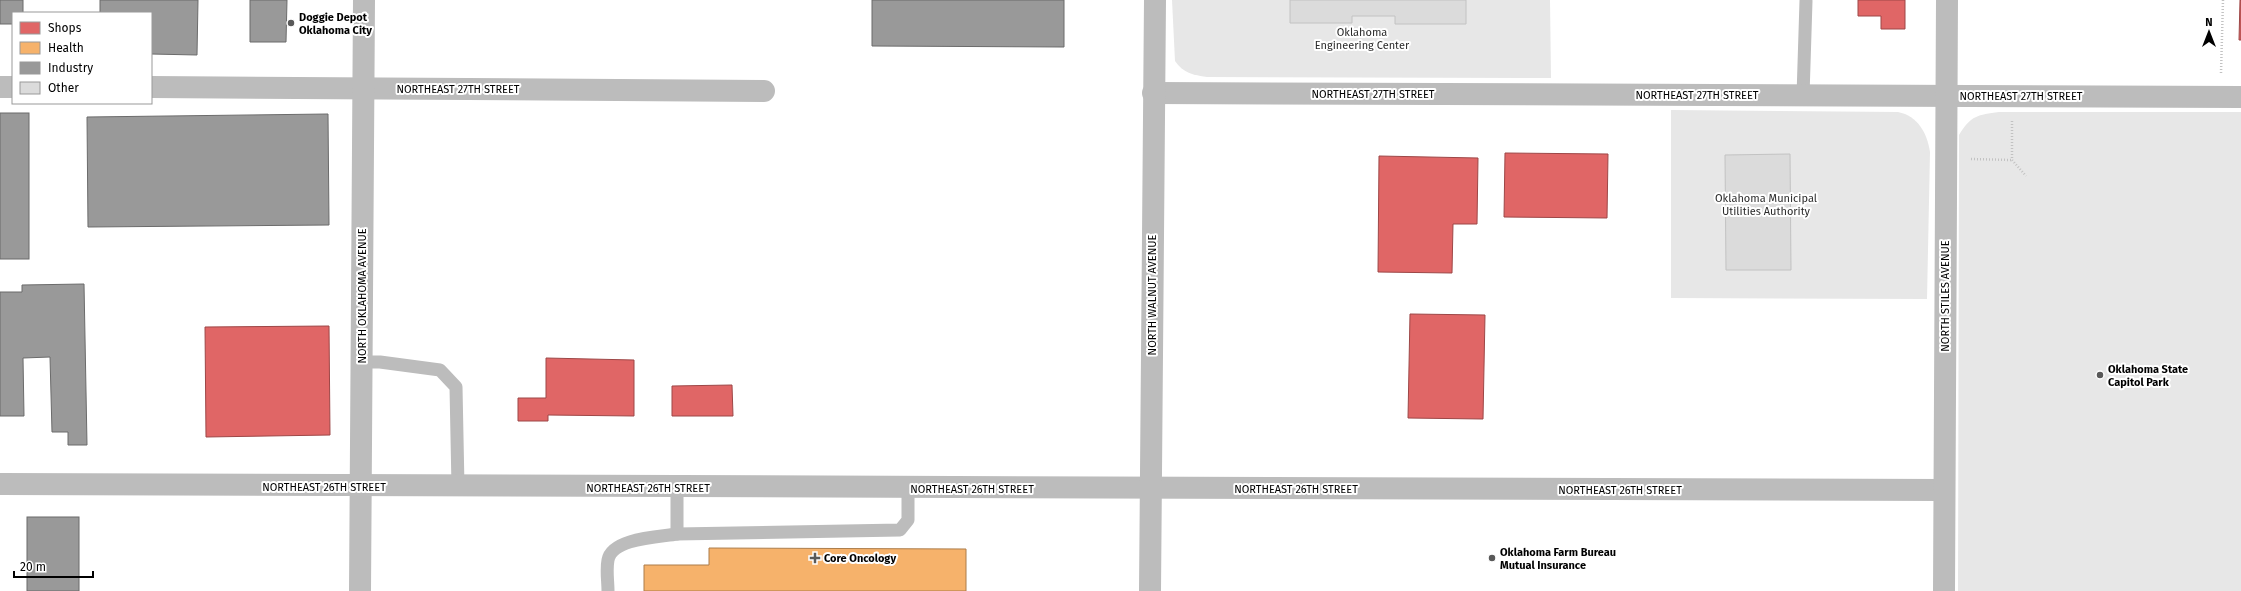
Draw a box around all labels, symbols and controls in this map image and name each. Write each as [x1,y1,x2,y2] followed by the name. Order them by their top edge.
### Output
[299,11,372,37] place label: Doggie Depot Oklahoma City
[12,12,152,104] legend
[2189,12,2229,52] north arrow
[2205,16,2213,29] text: N
[286,18,296,28] marker: Doggie Depot Oklahoma City
[48,21,82,35] text: Shops
[1315,26,1410,52] park label: Oklahoma Engineering Center
[48,41,84,55] text: Health
[48,61,93,75] text: Industry
[48,81,79,95] text: Other
[396,83,520,96] street label: NORTHEAST 27TH STREET
[1311,88,1435,101] street label: NORTHEAST 27TH STREET
[1635,89,1759,102] street label: NORTHEAST 27TH STREET
[1959,90,2083,103] street label: NORTHEAST 27TH STREET
[1715,192,1817,218] park label: Oklahoma Municipal Utilities Authority
[356,228,369,364] street label: NORTH OKLAHOMA AVENUE
[1146,235,1159,355] street label: NORTH WALNUT AVENUE
[1939,240,1952,352] street label: NORTH STILES AVENUE
[2108,363,2188,389] place label: Oklahoma State Capitol Park
[2095,370,2105,380] marker: Oklahoma State Capitol Park
[262,481,386,494] street label: NORTHEAST 26TH STREET
[586,482,710,495] street label: NORTHEAST 26TH STREET
[910,483,1034,496] street label: NORTHEAST 26TH STREET
[1234,483,1358,496] street label: NORTHEAST 26TH STREET
[1558,484,1682,497] street label: NORTHEAST 26TH STREET
[1500,546,1616,572] place label: Oklahoma Farm Bureau Mutual Insurance
[809,552,821,564] marker: Core Oncology
[824,552,896,565] place label: Core Oncology
[14,553,93,579] scale bar
[1487,553,1497,563] marker: Oklahoma Farm Bureau Mutual Insurance
[20,560,46,574] text: 20 m

